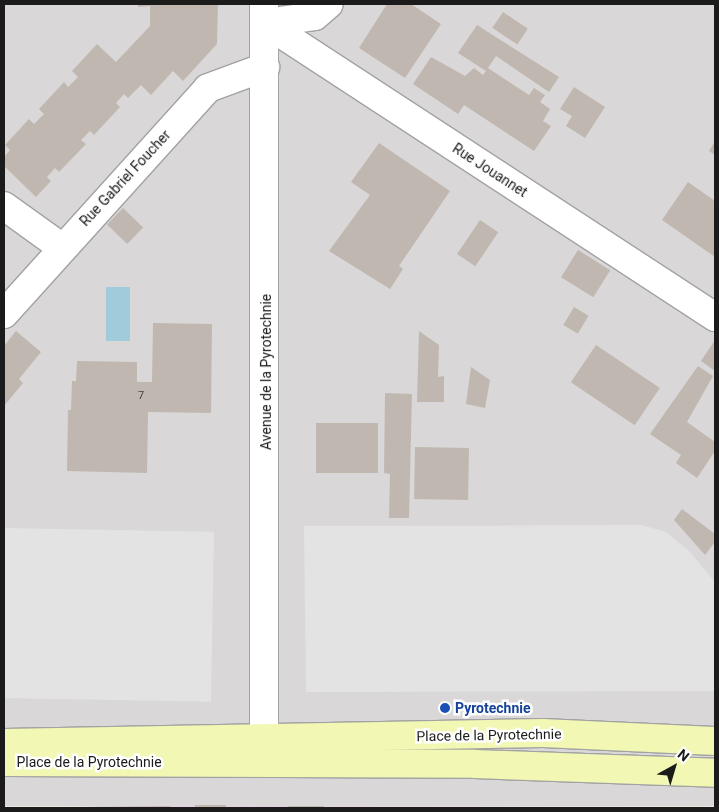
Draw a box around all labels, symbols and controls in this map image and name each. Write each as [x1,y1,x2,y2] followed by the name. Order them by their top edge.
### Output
[76,126,174,230] street label: Rue Gabriel Foucher
[449,140,531,200] street label: Rue Jouannet
[258,294,274,450] street label: Avenue de la Pyrotechnie
[138,389,144,403] house number: 7
[455,700,531,716] place label: Pyrotechnie
[439,702,451,714] marker: Pyrotechnie
[416,725,562,745] street label: Place de la Pyrotechnie
[649,742,699,792] north arrow
[675,746,692,765] text: N
[16,754,162,770] street label: Place de la Pyrotechnie

